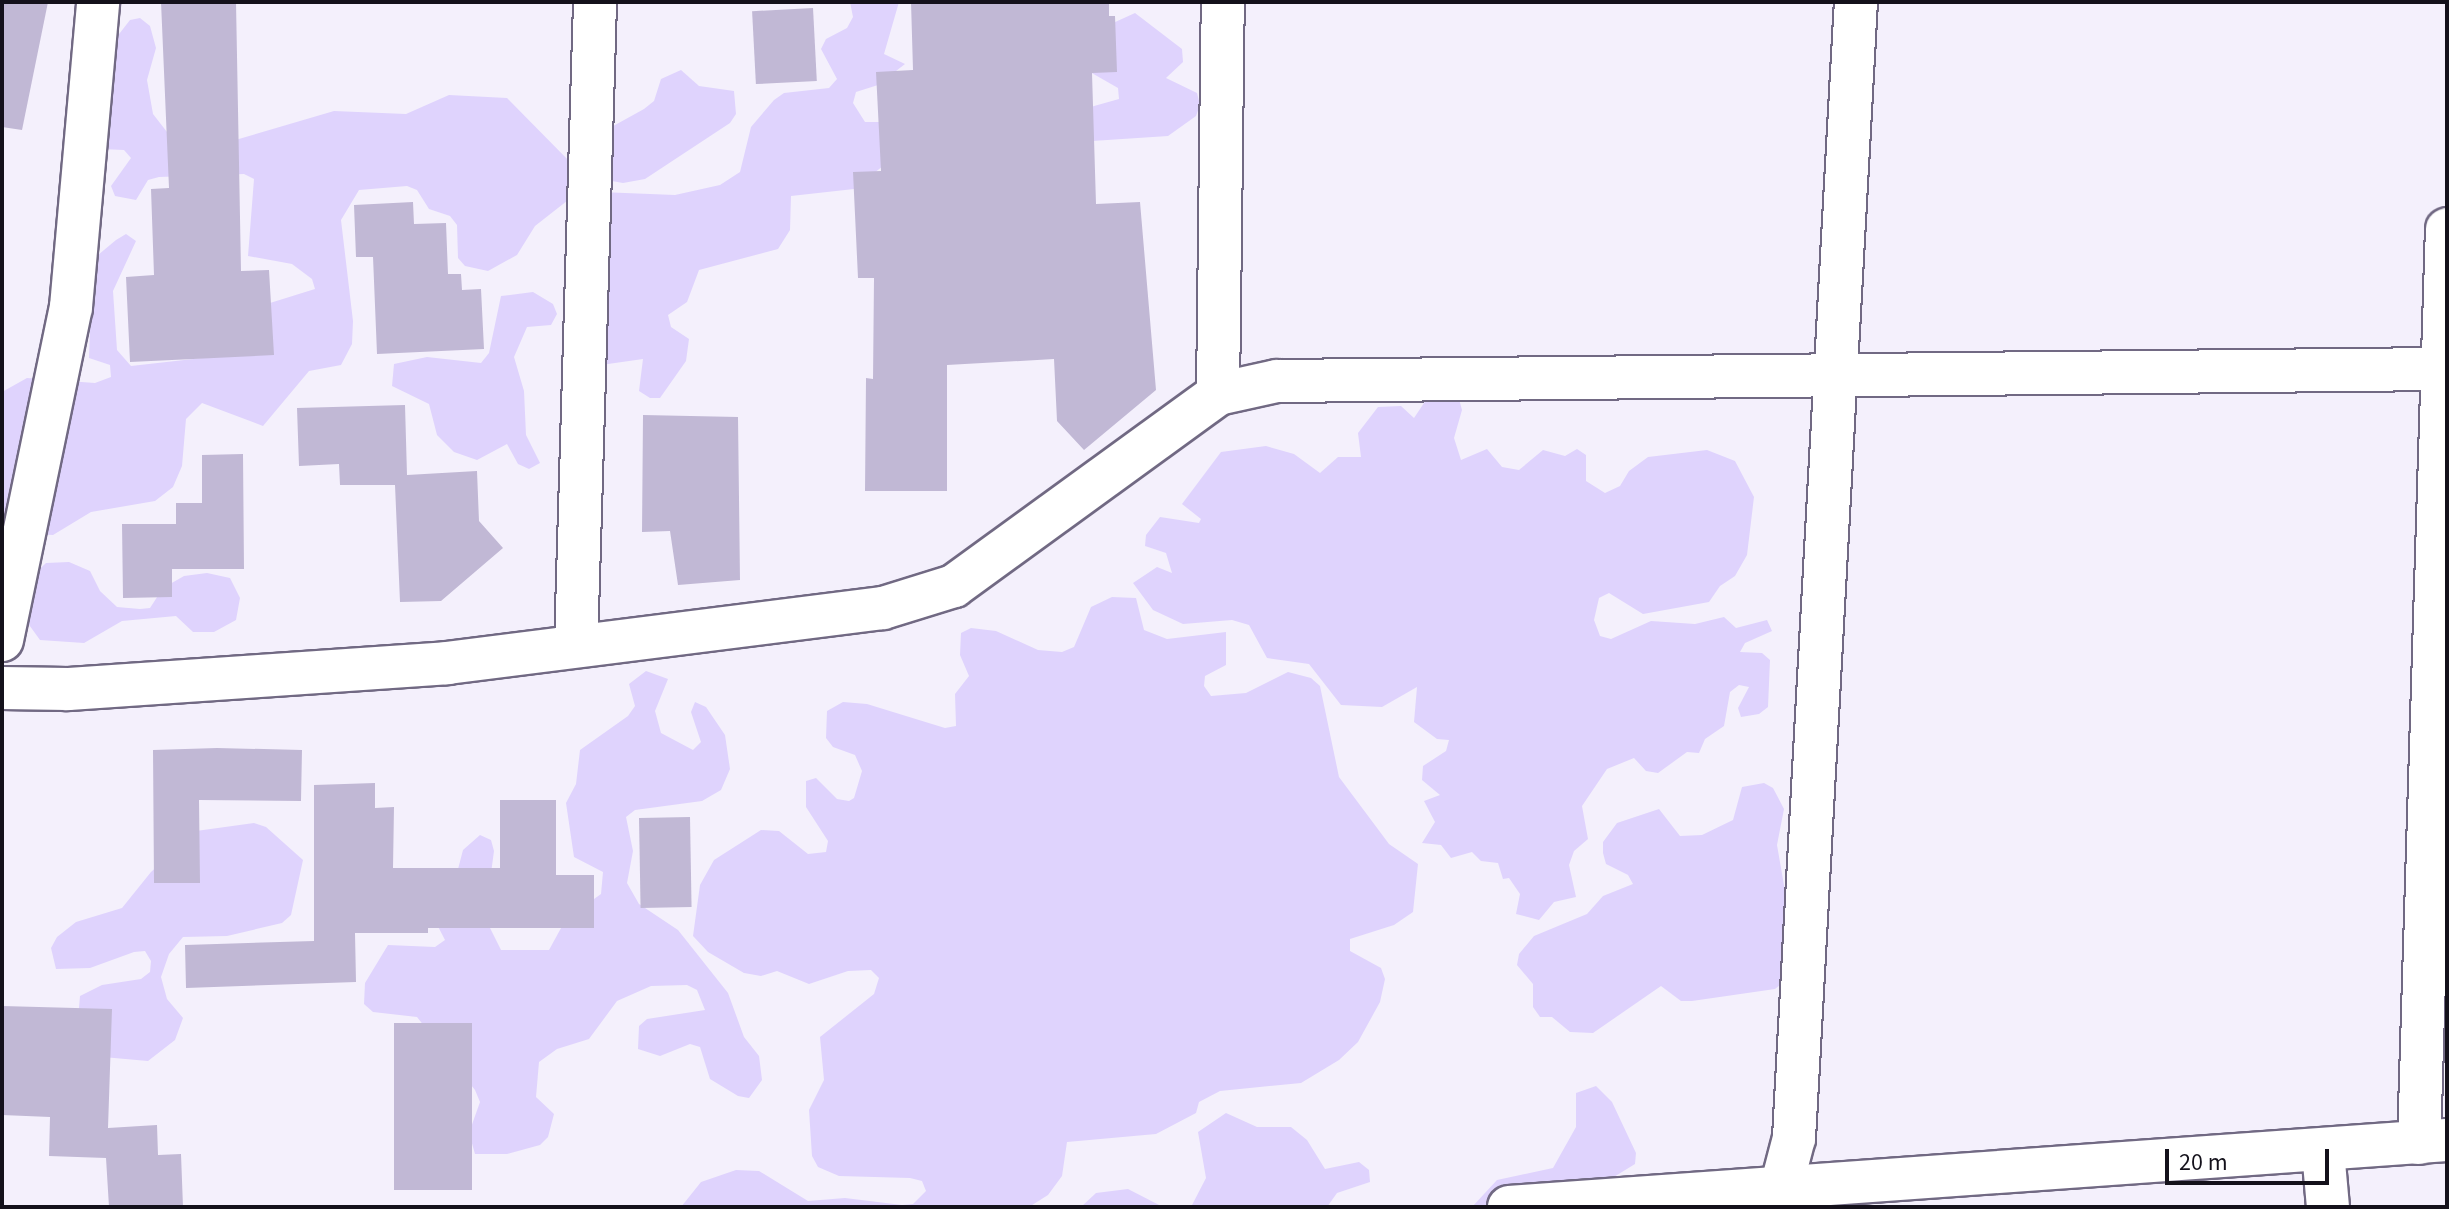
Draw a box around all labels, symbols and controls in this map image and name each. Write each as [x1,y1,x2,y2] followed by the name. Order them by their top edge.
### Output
[2169,1133,2333,1183] scale bar
[2179,1145,2228,1180] text: 20 m

